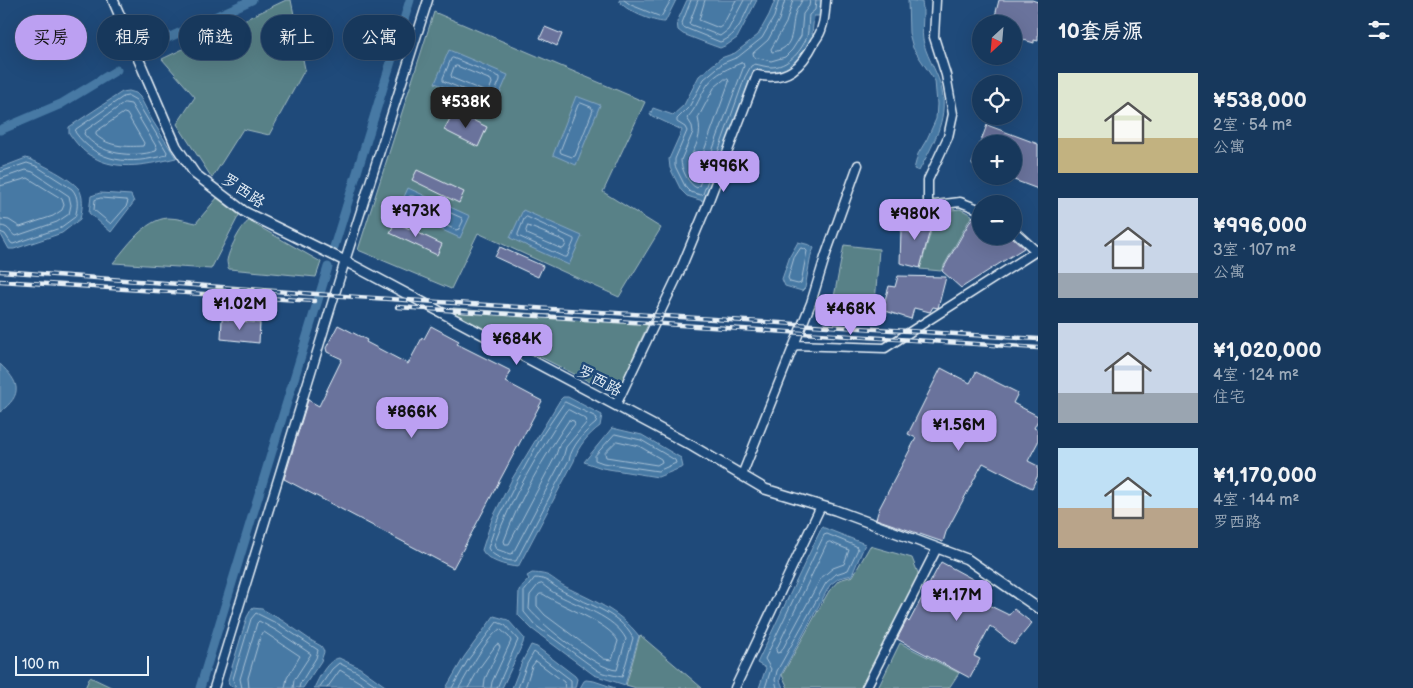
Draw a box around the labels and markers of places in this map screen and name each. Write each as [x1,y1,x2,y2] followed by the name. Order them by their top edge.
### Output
[431,86,501,129] pin: ¥538K
[689,150,759,193] pin: ¥996K
[381,196,451,238] pin: ¥973K
[880,198,950,241] pin: ¥980K
[199,288,281,331] pin: ¥1.02M
[816,294,886,336] pin: ¥468K
[482,324,552,366] pin: ¥684K
[377,396,447,439] pin: ¥866K
[918,410,1000,452] pin: ¥1.56M
[916,580,998,622] pin: ¥1.17M

